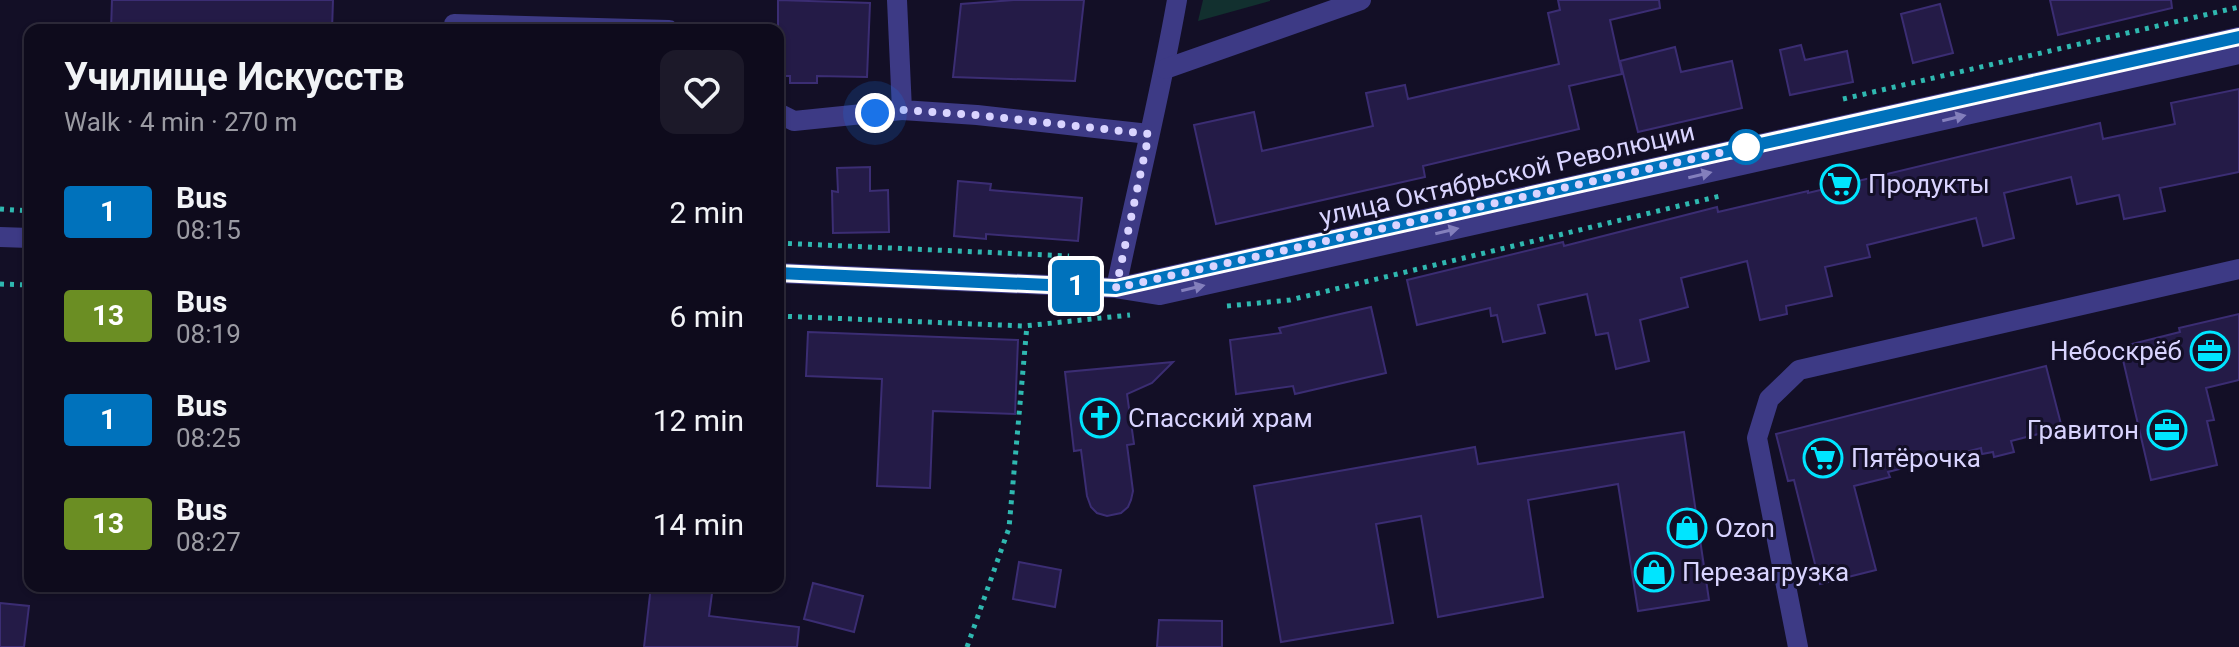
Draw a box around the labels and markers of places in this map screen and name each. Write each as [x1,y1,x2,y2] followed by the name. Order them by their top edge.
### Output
[1729,130,1763,164] unlabelled marker
[1819,163,1861,205] supermarket icon: Продукты
[1868,169,1990,199] place label: Продукты
[2189,330,2231,372] office icon: Небоскрёб
[2050,336,2182,366] place label: Небоскрёб
[1079,397,1121,439] church icon: Спасский храм
[1128,403,1313,433] place label: Спасский храм
[2146,409,2188,451] office icon: Гравитон
[2027,415,2139,445] place label: Гравитон
[1802,437,1844,479] supermarket icon: Пятёрочка
[1851,443,1981,473] place label: Пятёрочка
[1666,507,1708,549] shop icon: Ozon
[1715,513,1775,543] place label: Ozon
[1633,551,1675,593] shop icon: Перезагрузка
[1682,557,1849,587] place label: Перезагрузка

